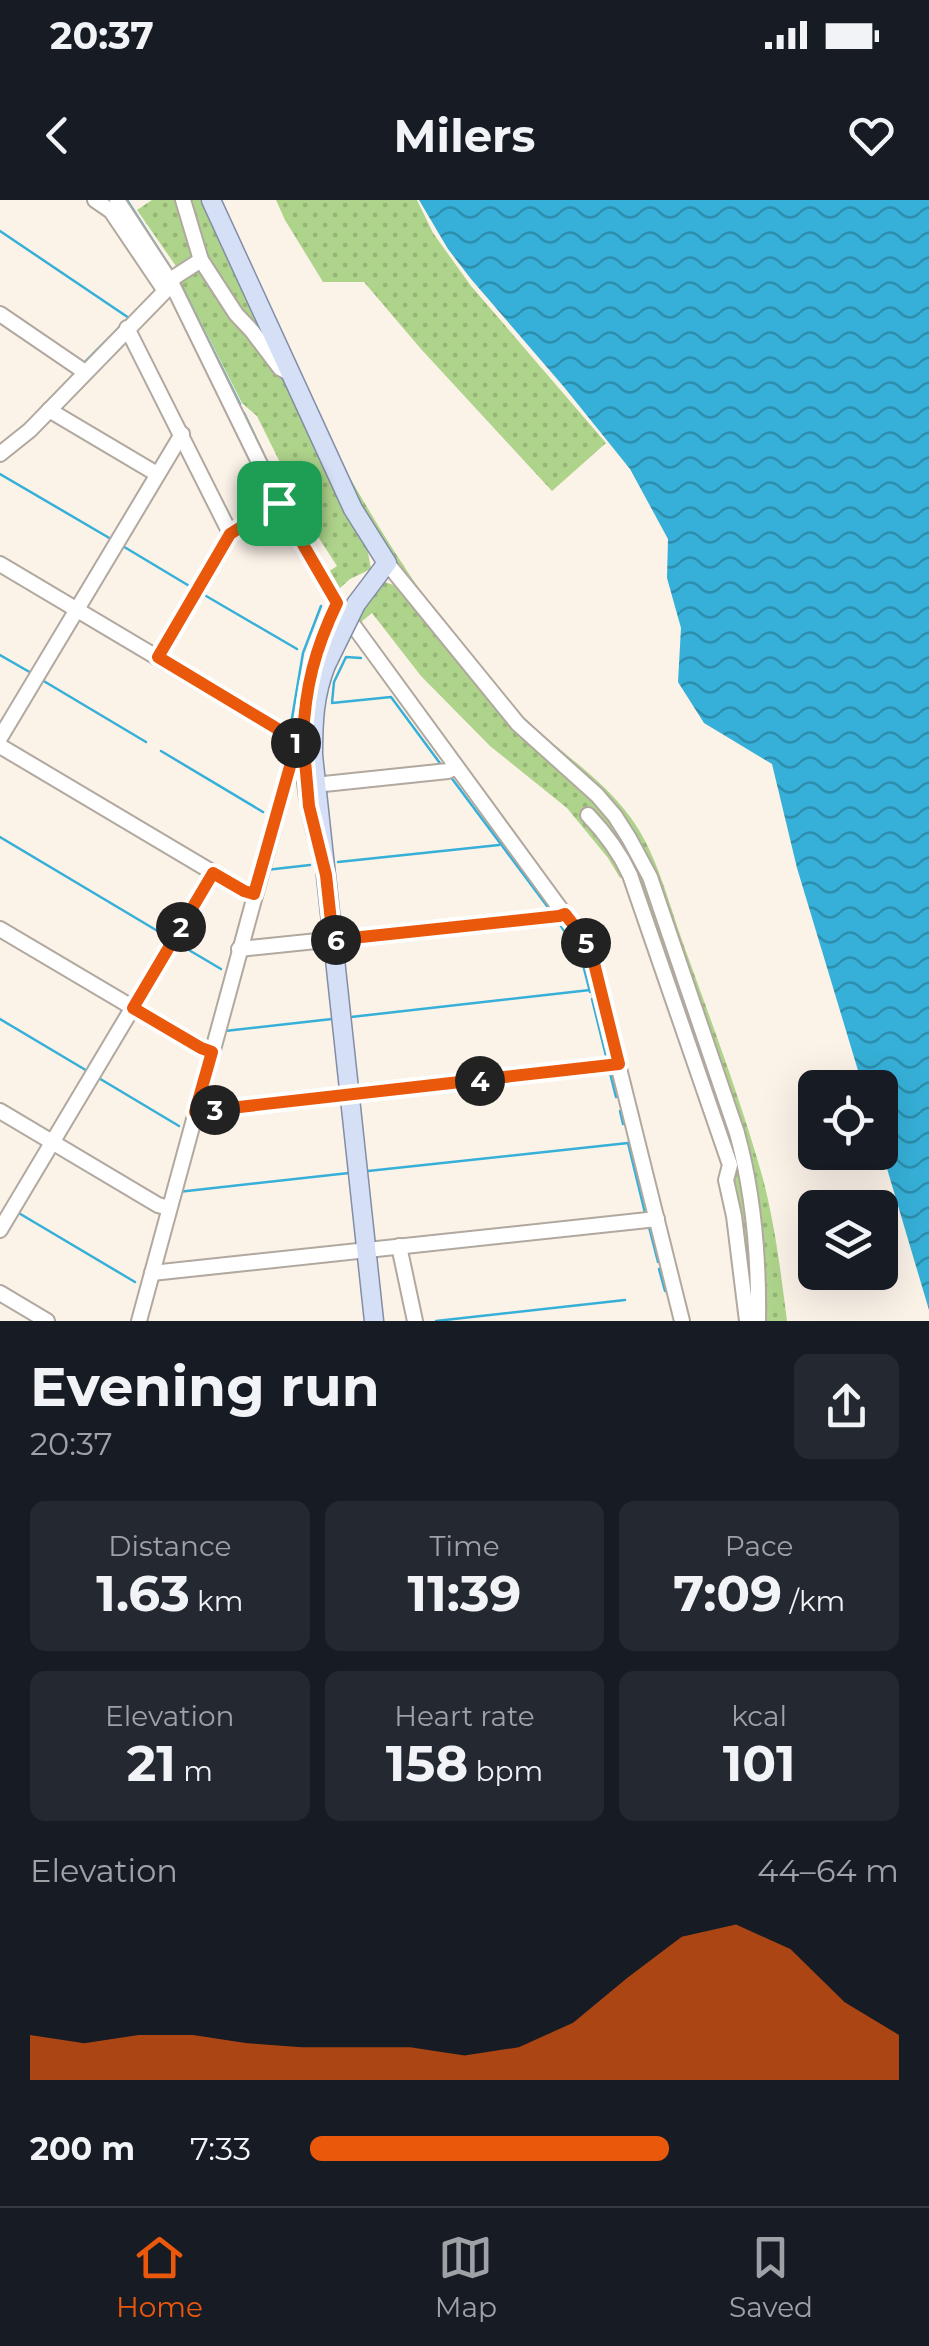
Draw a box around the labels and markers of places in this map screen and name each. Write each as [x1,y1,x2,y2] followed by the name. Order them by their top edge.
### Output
[237,461,322,546] pin
[271,718,321,768] pin: 1
[156,902,206,952] pin: 2
[311,915,361,965] pin: 6
[561,918,611,968] pin: 5
[455,1056,505,1106] pin: 4
[190,1085,240,1135] pin: 3

